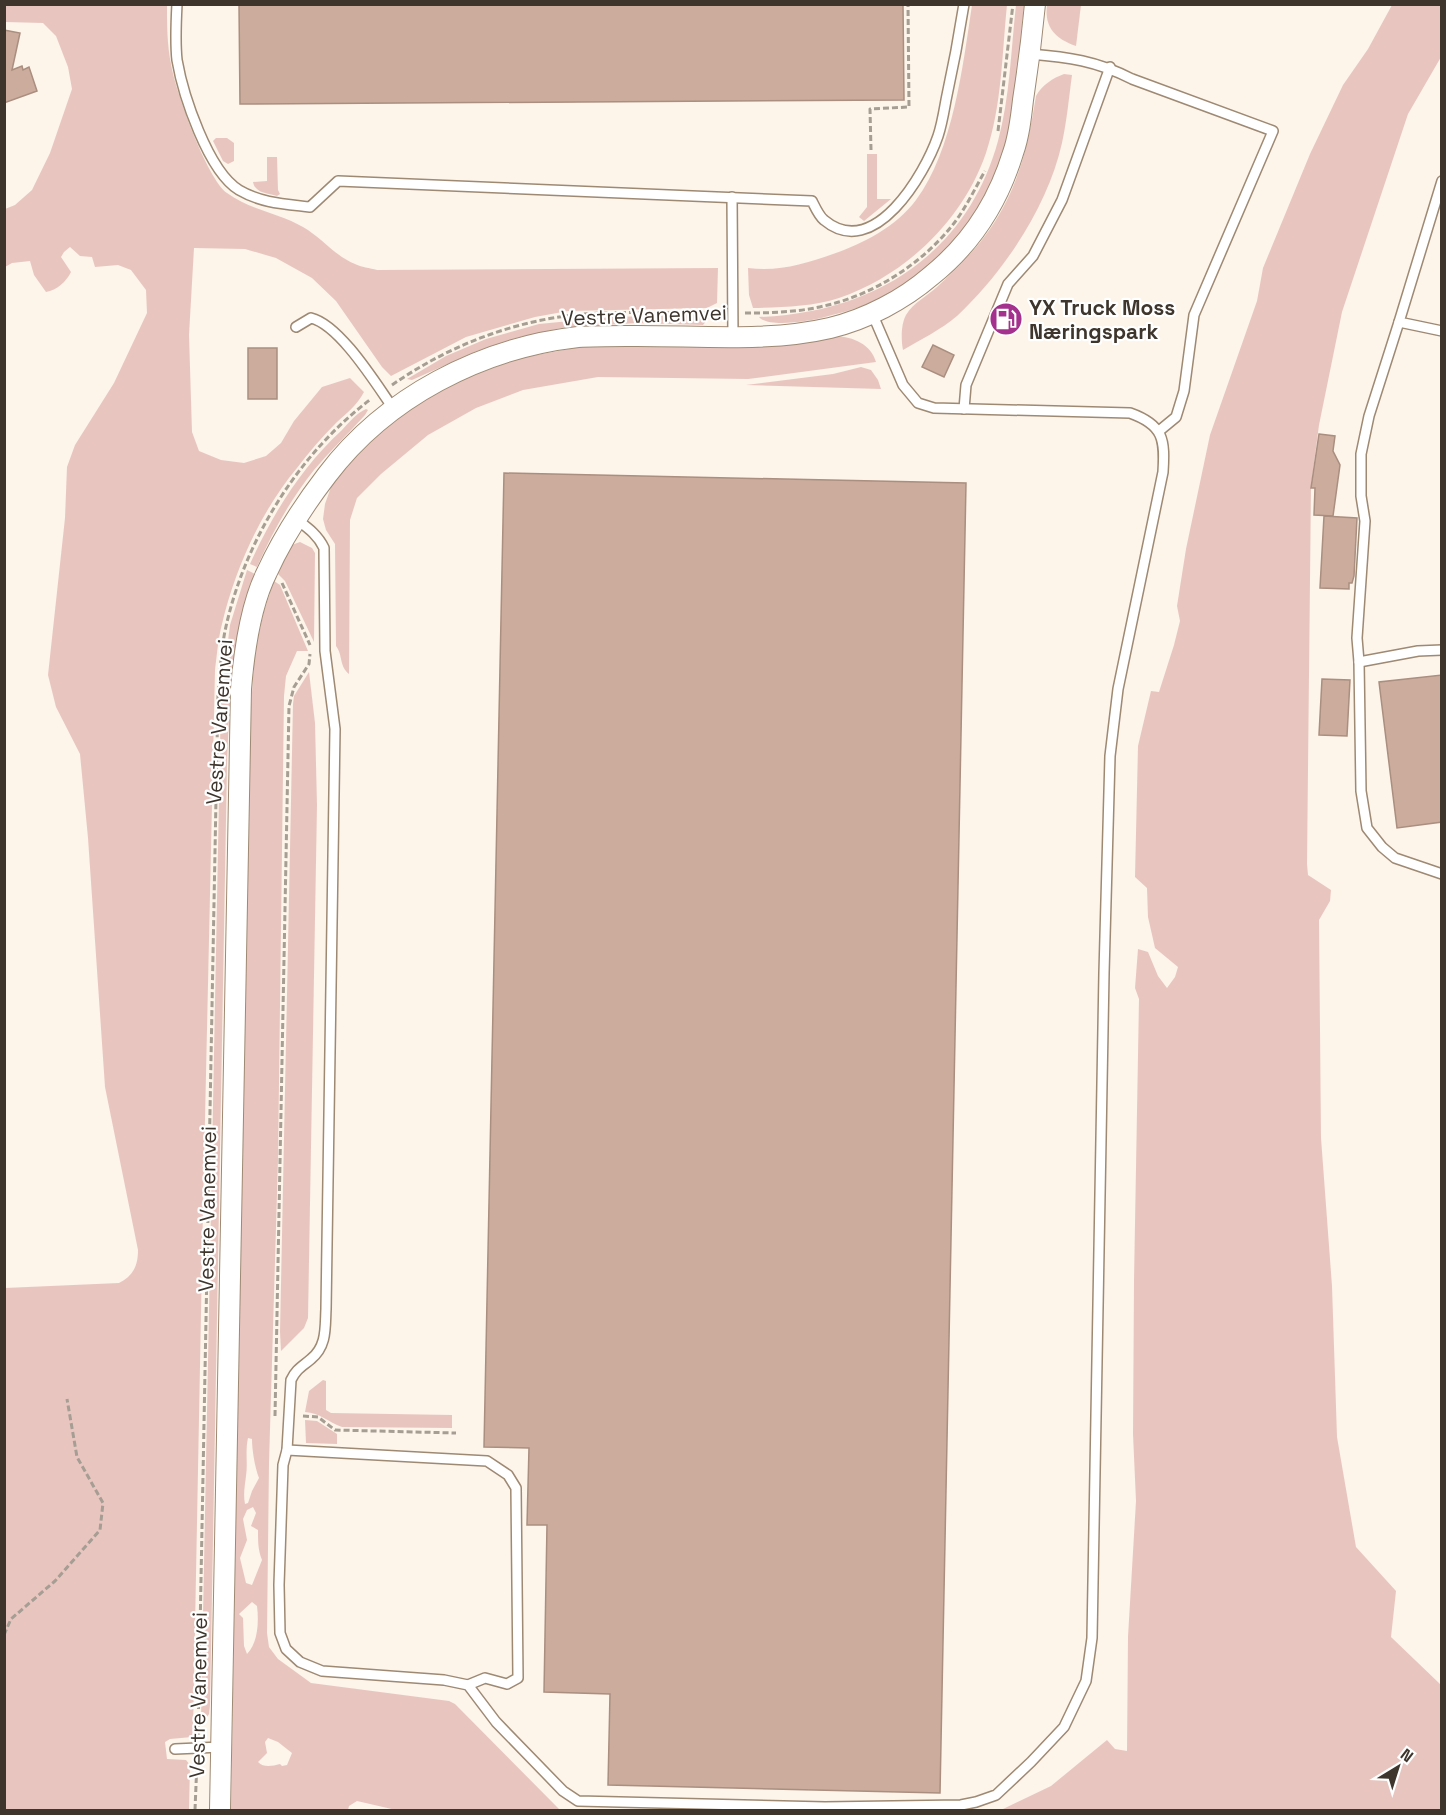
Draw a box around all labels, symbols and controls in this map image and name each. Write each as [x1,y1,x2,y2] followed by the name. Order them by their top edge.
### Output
[1029,294,1175,345] place label: YX Truck Moss Næringspark
[561,299,727,331] street label: Vestre Vanemvei
[988,301,1024,337] fuel station icon: YX Truck Moss Næringspark
[200,638,238,806] street label: Vestre Vanemvei
[192,1126,222,1292] street label: Vestre Vanemvei
[183,1612,213,1778] street label: Vestre Vanemvei
[1368,1737,1428,1797] north arrow
[1396,1744,1418,1767] text: N

